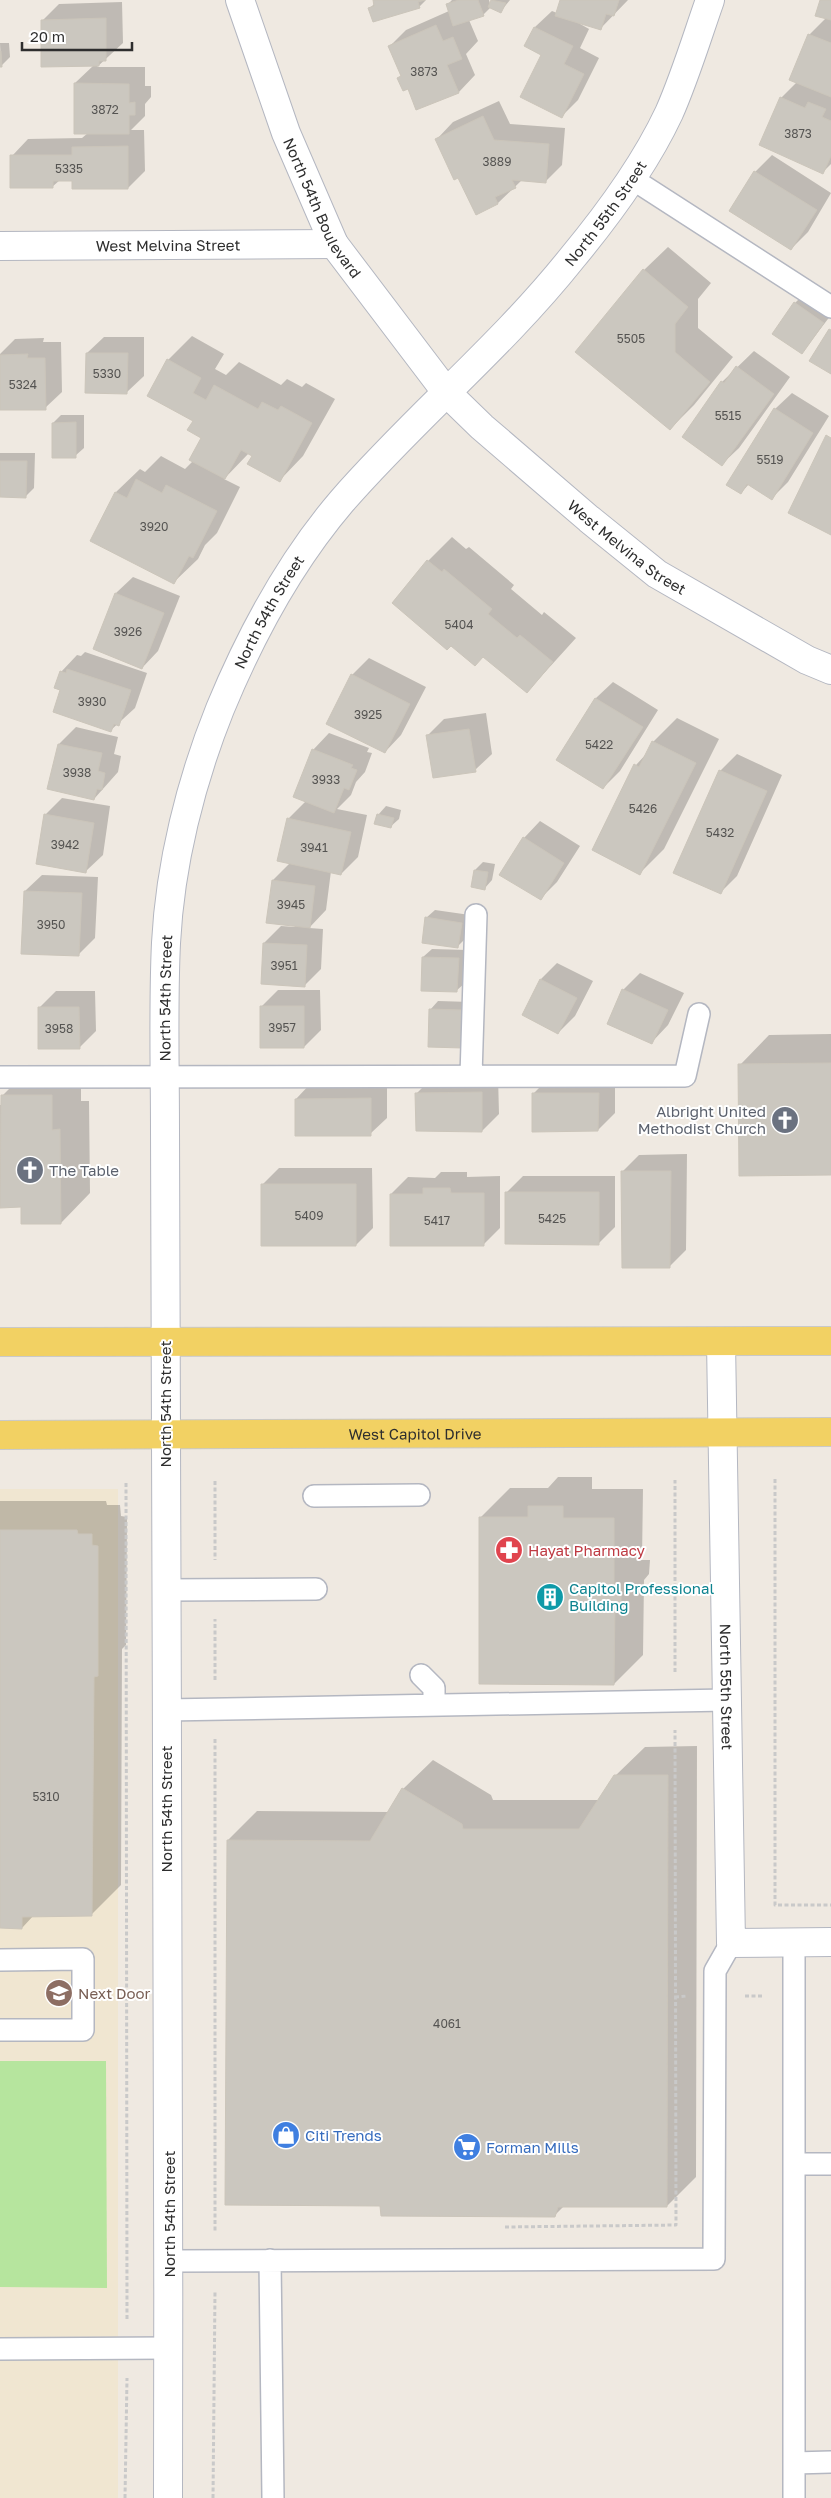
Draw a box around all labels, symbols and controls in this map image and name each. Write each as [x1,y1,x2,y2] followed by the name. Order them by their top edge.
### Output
[22,20,132,52] scale bar
[30,27,65,45] text: 20 m
[410,64,438,79] house number: 3873
[91,102,119,117] house number: 3872
[784,126,812,141] house number: 3873
[280,135,365,281] street label: North 54th Boulevard
[483,154,511,169] house number: 3889
[560,157,650,269] street label: North 55th Street
[55,161,83,176] house number: 5335
[96,236,240,254] street label: West Melvina Street
[617,331,645,346] house number: 5505
[93,366,121,381] house number: 5330
[9,377,37,392] house number: 5324
[715,408,741,423] house number: 5515
[756,452,784,467] house number: 5519
[564,496,690,598] street label: West Melvina Street
[140,519,168,534] house number: 3920
[230,552,307,671] street label: North 54th Street
[444,617,474,632] house number: 5404
[114,624,142,639] house number: 3926
[78,694,106,709] house number: 3930
[354,707,382,722] house number: 3925
[585,737,613,752] house number: 5422
[63,765,91,780] house number: 3938
[312,772,340,787] house number: 3933
[629,801,657,816] house number: 5426
[706,825,734,840] house number: 5432
[51,837,79,852] house number: 3942
[300,840,328,855] house number: 3941
[277,897,305,912] house number: 3945
[37,917,65,932] house number: 3950
[155,934,175,1062] street label: North 54th Street
[270,958,298,973] house number: 3951
[268,1020,296,1035] house number: 3957
[45,1021,73,1036] house number: 3958
[638,1102,766,1137] place label: Albright United Methodist Church
[770,1105,800,1135] church icon: Albright United Methodist Church
[15,1155,45,1185] church icon: The Table
[49,1161,119,1179] place label: The Table
[295,1208,323,1223] house number: 5409
[538,1211,566,1226] house number: 5425
[424,1213,450,1228] house number: 5417
[156,1341,174,1467] street label: North 54th Street
[348,1424,482,1443] street label: West Capitol Drive
[494,1535,524,1565] pharmacy icon: Hayat Pharmacy
[528,1541,646,1559] place label: Hayat Pharmacy
[569,1579,714,1614] place label: Capitol Professional Building
[535,1582,565,1612] building icon: Capitol Professional Building
[717,1624,737,1750] street label: North 55th Street
[157,1746,175,1872] street label: North 54th Street
[32,1789,60,1804] house number: 5310
[44,1978,74,2008] school or university icon: Next Door
[78,1984,151,2002] place label: Next Door
[433,2016,461,2031] house number: 4061
[271,2120,301,2150] shop icon: Citi Trends
[305,2126,382,2144] place label: Citi Trends
[452,2132,482,2162] supermarket icon: Forman Mills
[486,2138,579,2156] place label: Forman Mills
[160,2151,178,2277] street label: North 54th Street

